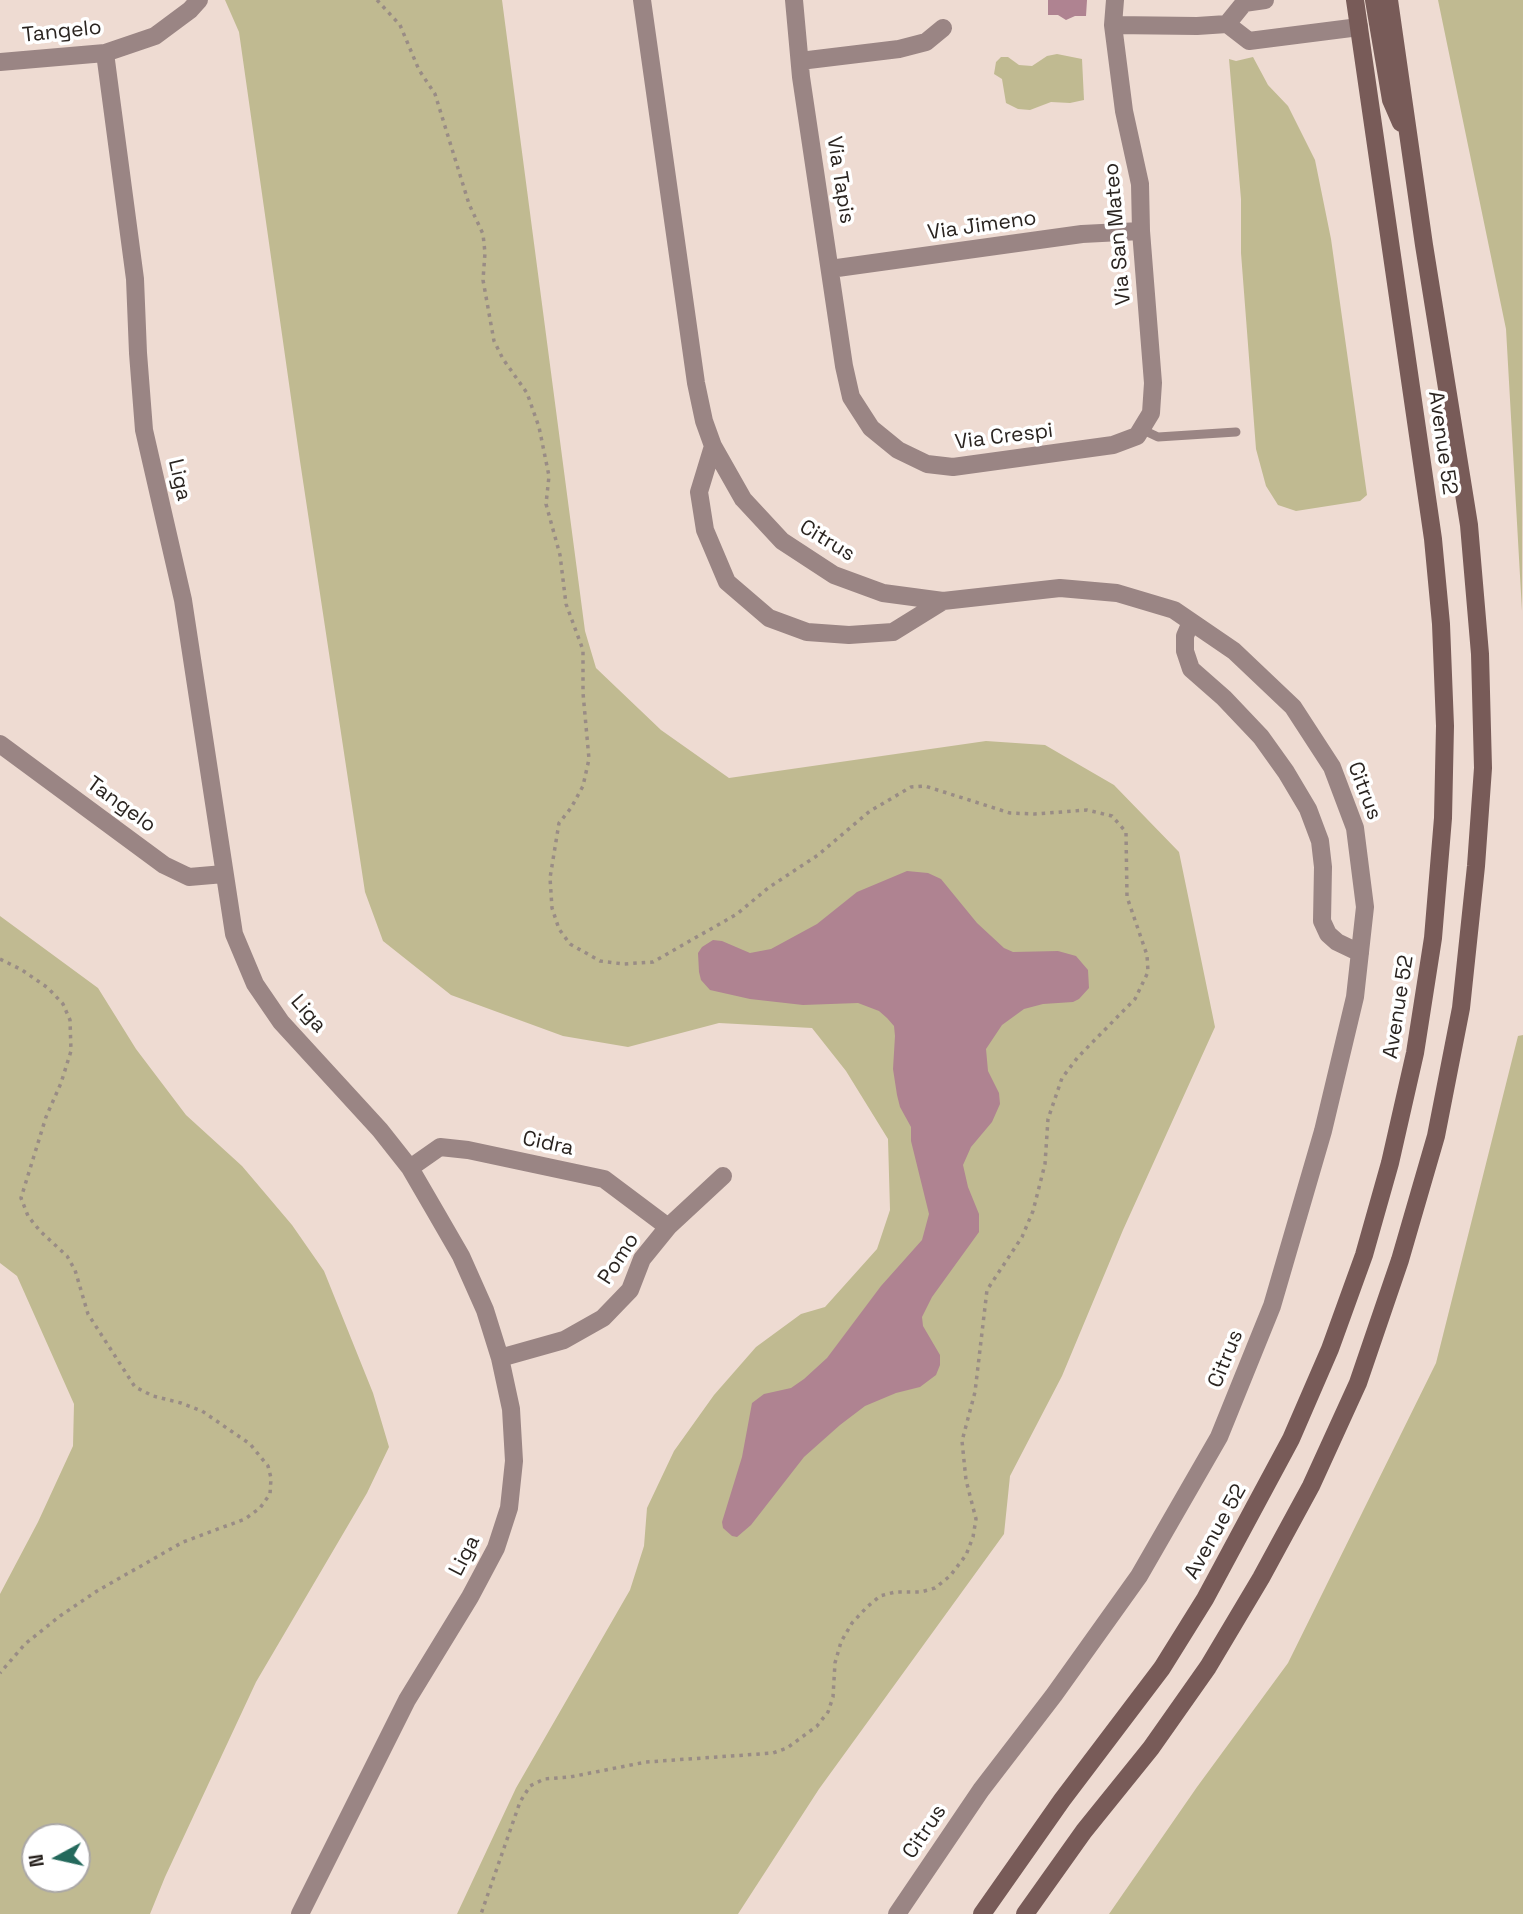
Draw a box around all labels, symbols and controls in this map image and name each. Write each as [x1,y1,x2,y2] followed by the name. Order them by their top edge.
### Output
[21,15,103,49] street label: Tangelo
[821,135,859,225] street label: Via Tapis
[1099,162,1137,306] street label: Via San Mateo
[926,206,1038,246] street label: Via Jimeno
[1422,389,1462,497] street label: Avenue 52
[953,418,1055,456] street label: Via Crespi
[162,457,196,503] street label: Liga
[795,515,859,567] street label: Citrus
[1341,758,1387,824] street label: Citrus
[81,771,161,839] street label: Tangelo
[1378,953,1420,1061] street label: Avenue 52
[285,990,331,1038] street label: Liga
[520,1126,576,1162] street label: Cidra
[593,1229,645,1289] street label: Pomo
[1203,1326,1249,1392] street label: Citrus
[1180,1480,1252,1584] street label: Avenue 52
[444,1531,486,1581] street label: Liga
[898,1800,952,1864] street label: Citrus
[21,1823,91,1893] north arrow
[23,1853,50,1869] text: N

